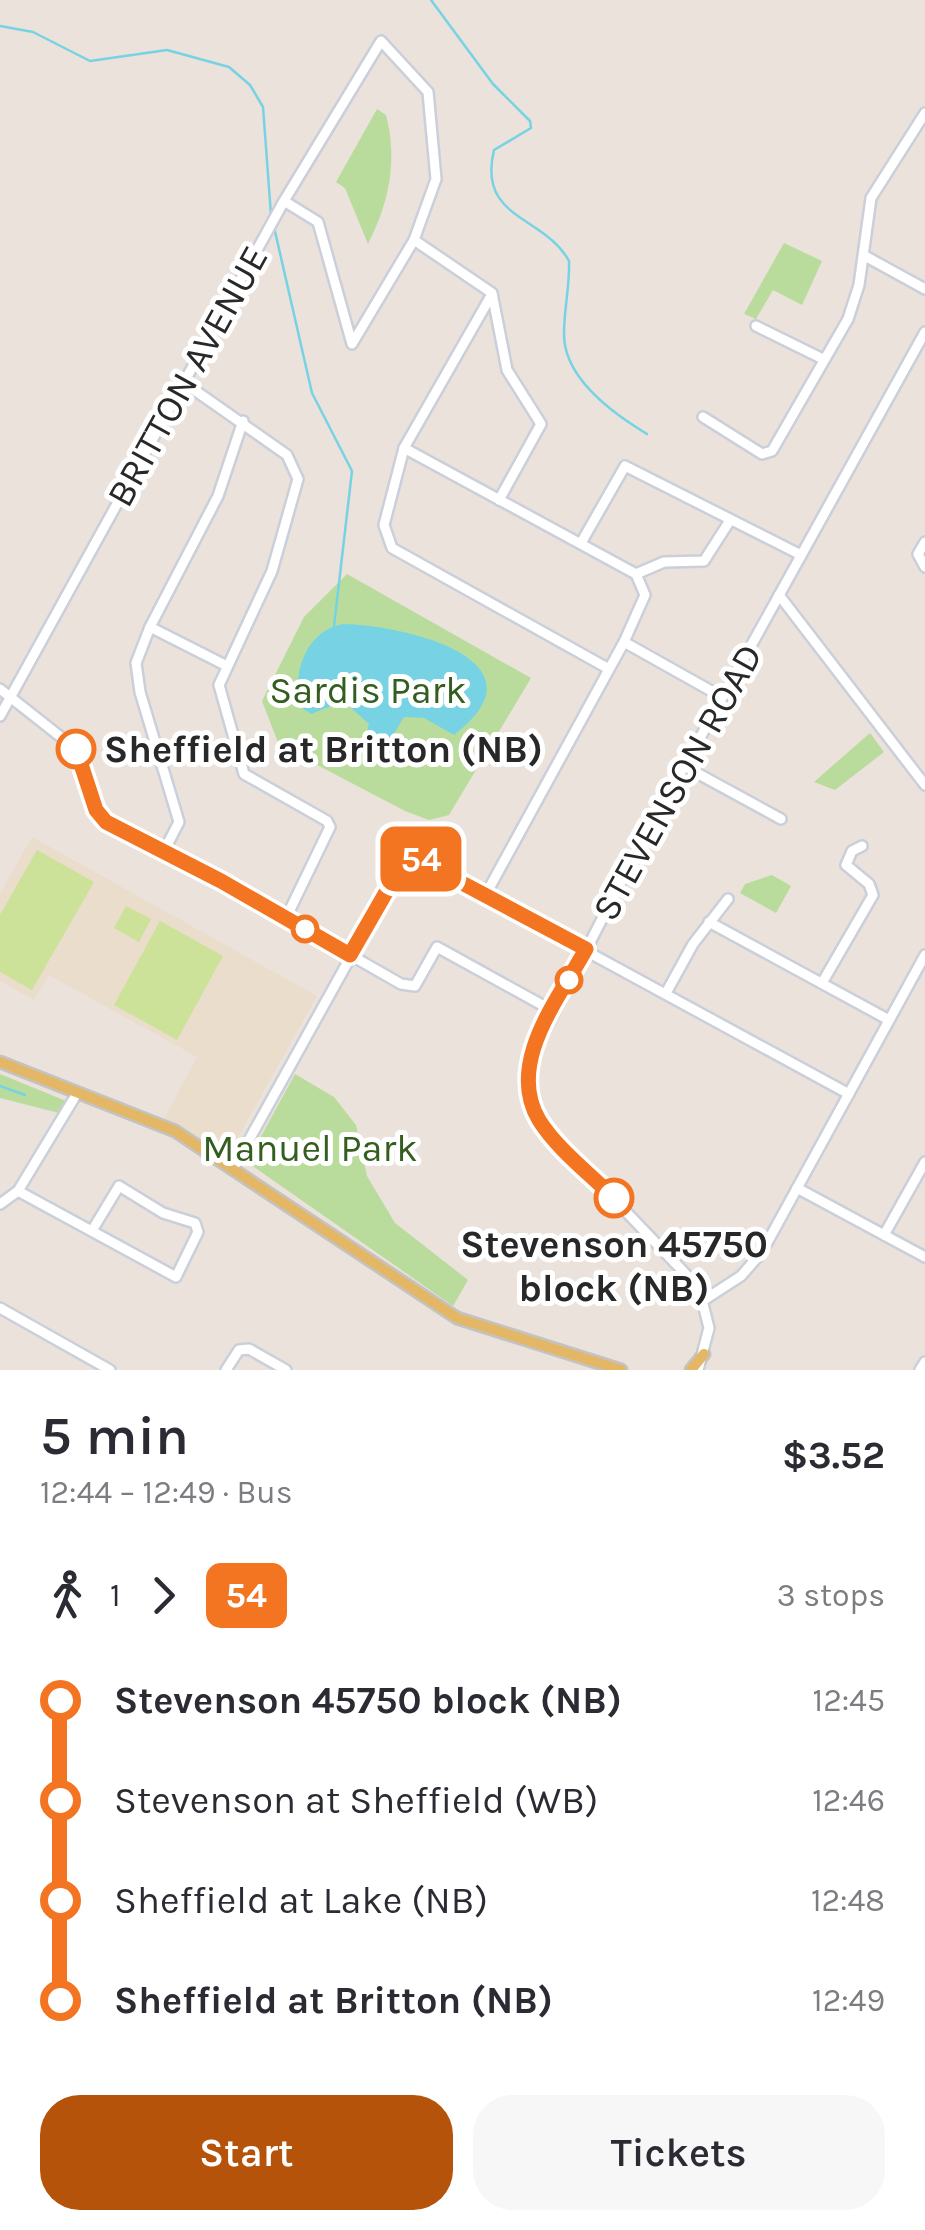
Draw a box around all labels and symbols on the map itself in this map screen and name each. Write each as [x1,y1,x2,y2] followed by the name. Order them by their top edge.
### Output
[97,238,278,514] street label: BRITTON AVENUE
[583,636,772,928] street label: STEVENSON ROAD
[269,668,467,713] park label: Sardis Park
[104,727,543,772] place label: Sheffield at Britton (NB)
[57,730,95,768] marker: Sheffield at Britton (NB)
[376,826,466,892] line badge: 54
[292,916,318,942] unlabelled marker
[556,967,582,993] unlabelled marker
[202,1126,418,1171] park label: Manuel Park
[595,1179,633,1217] marker: Stevenson 45750 block (NB)
[460,1222,768,1311] place label: Stevenson 45750 block (NB)

